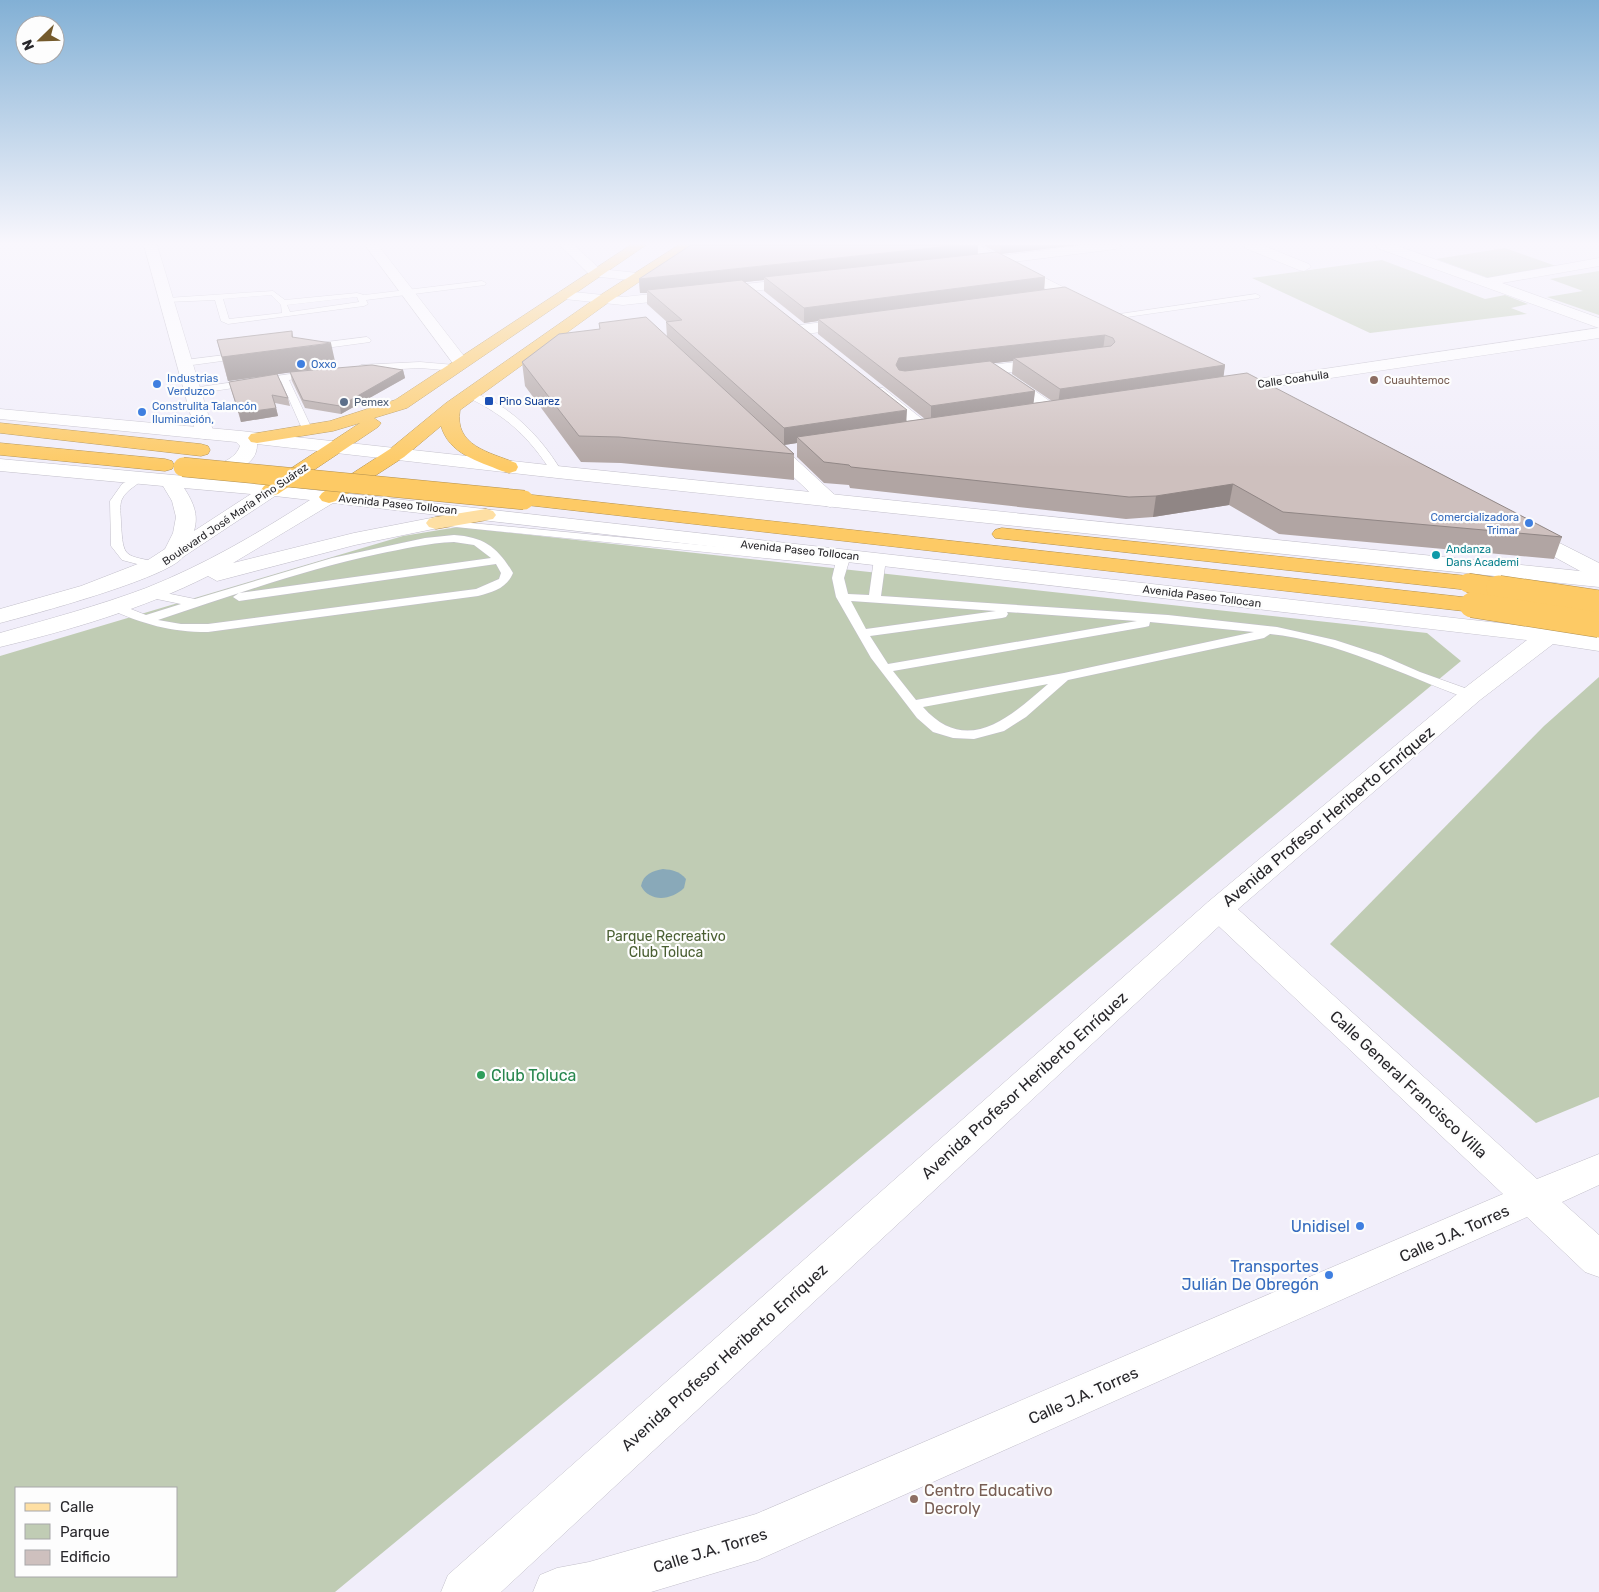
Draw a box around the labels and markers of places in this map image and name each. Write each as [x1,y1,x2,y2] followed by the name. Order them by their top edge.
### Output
[295,358,307,370] marker: Oxxo
[311,358,336,371] place label: Oxxo
[167,372,219,398] place label: Industrias Verduzco
[1368,374,1380,386] marker: Cuauhtemoc
[1384,374,1450,387] place label: Cuauhtemoc
[151,378,163,390] marker: Industrias Verduzco
[483,395,495,407] marker: Pino Suarez
[499,395,560,408] place label: Pino Suarez
[338,396,350,408] marker: Pemex
[354,396,389,409] place label: Pemex
[152,400,257,426] place label: Construlita Talancón Iluminación,
[136,406,148,418] marker: Construlita Talancón Iluminación,
[1431,511,1520,537] place label: Comercializadora Trimar
[1523,517,1535,529] marker: Comercializadora Trimar
[1446,543,1519,569] place label: Andanza Dans Academi
[1430,549,1442,561] marker: Andanza Dans Academi
[491,1066,576,1085] place label: Club Toluca
[475,1069,487,1081] marker: Club Toluca
[1291,1217,1350,1236] place label: Unidisel
[1354,1220,1366,1232] marker: Unidisel
[1182,1257,1319,1294] place label: Transportes Julián De Obregón
[1323,1269,1335,1281] marker: Transportes Julián De Obregón
[924,1481,1053,1518] place label: Centro Educativo Decroly
[908,1493,920,1505] marker: Centro Educativo Decroly

